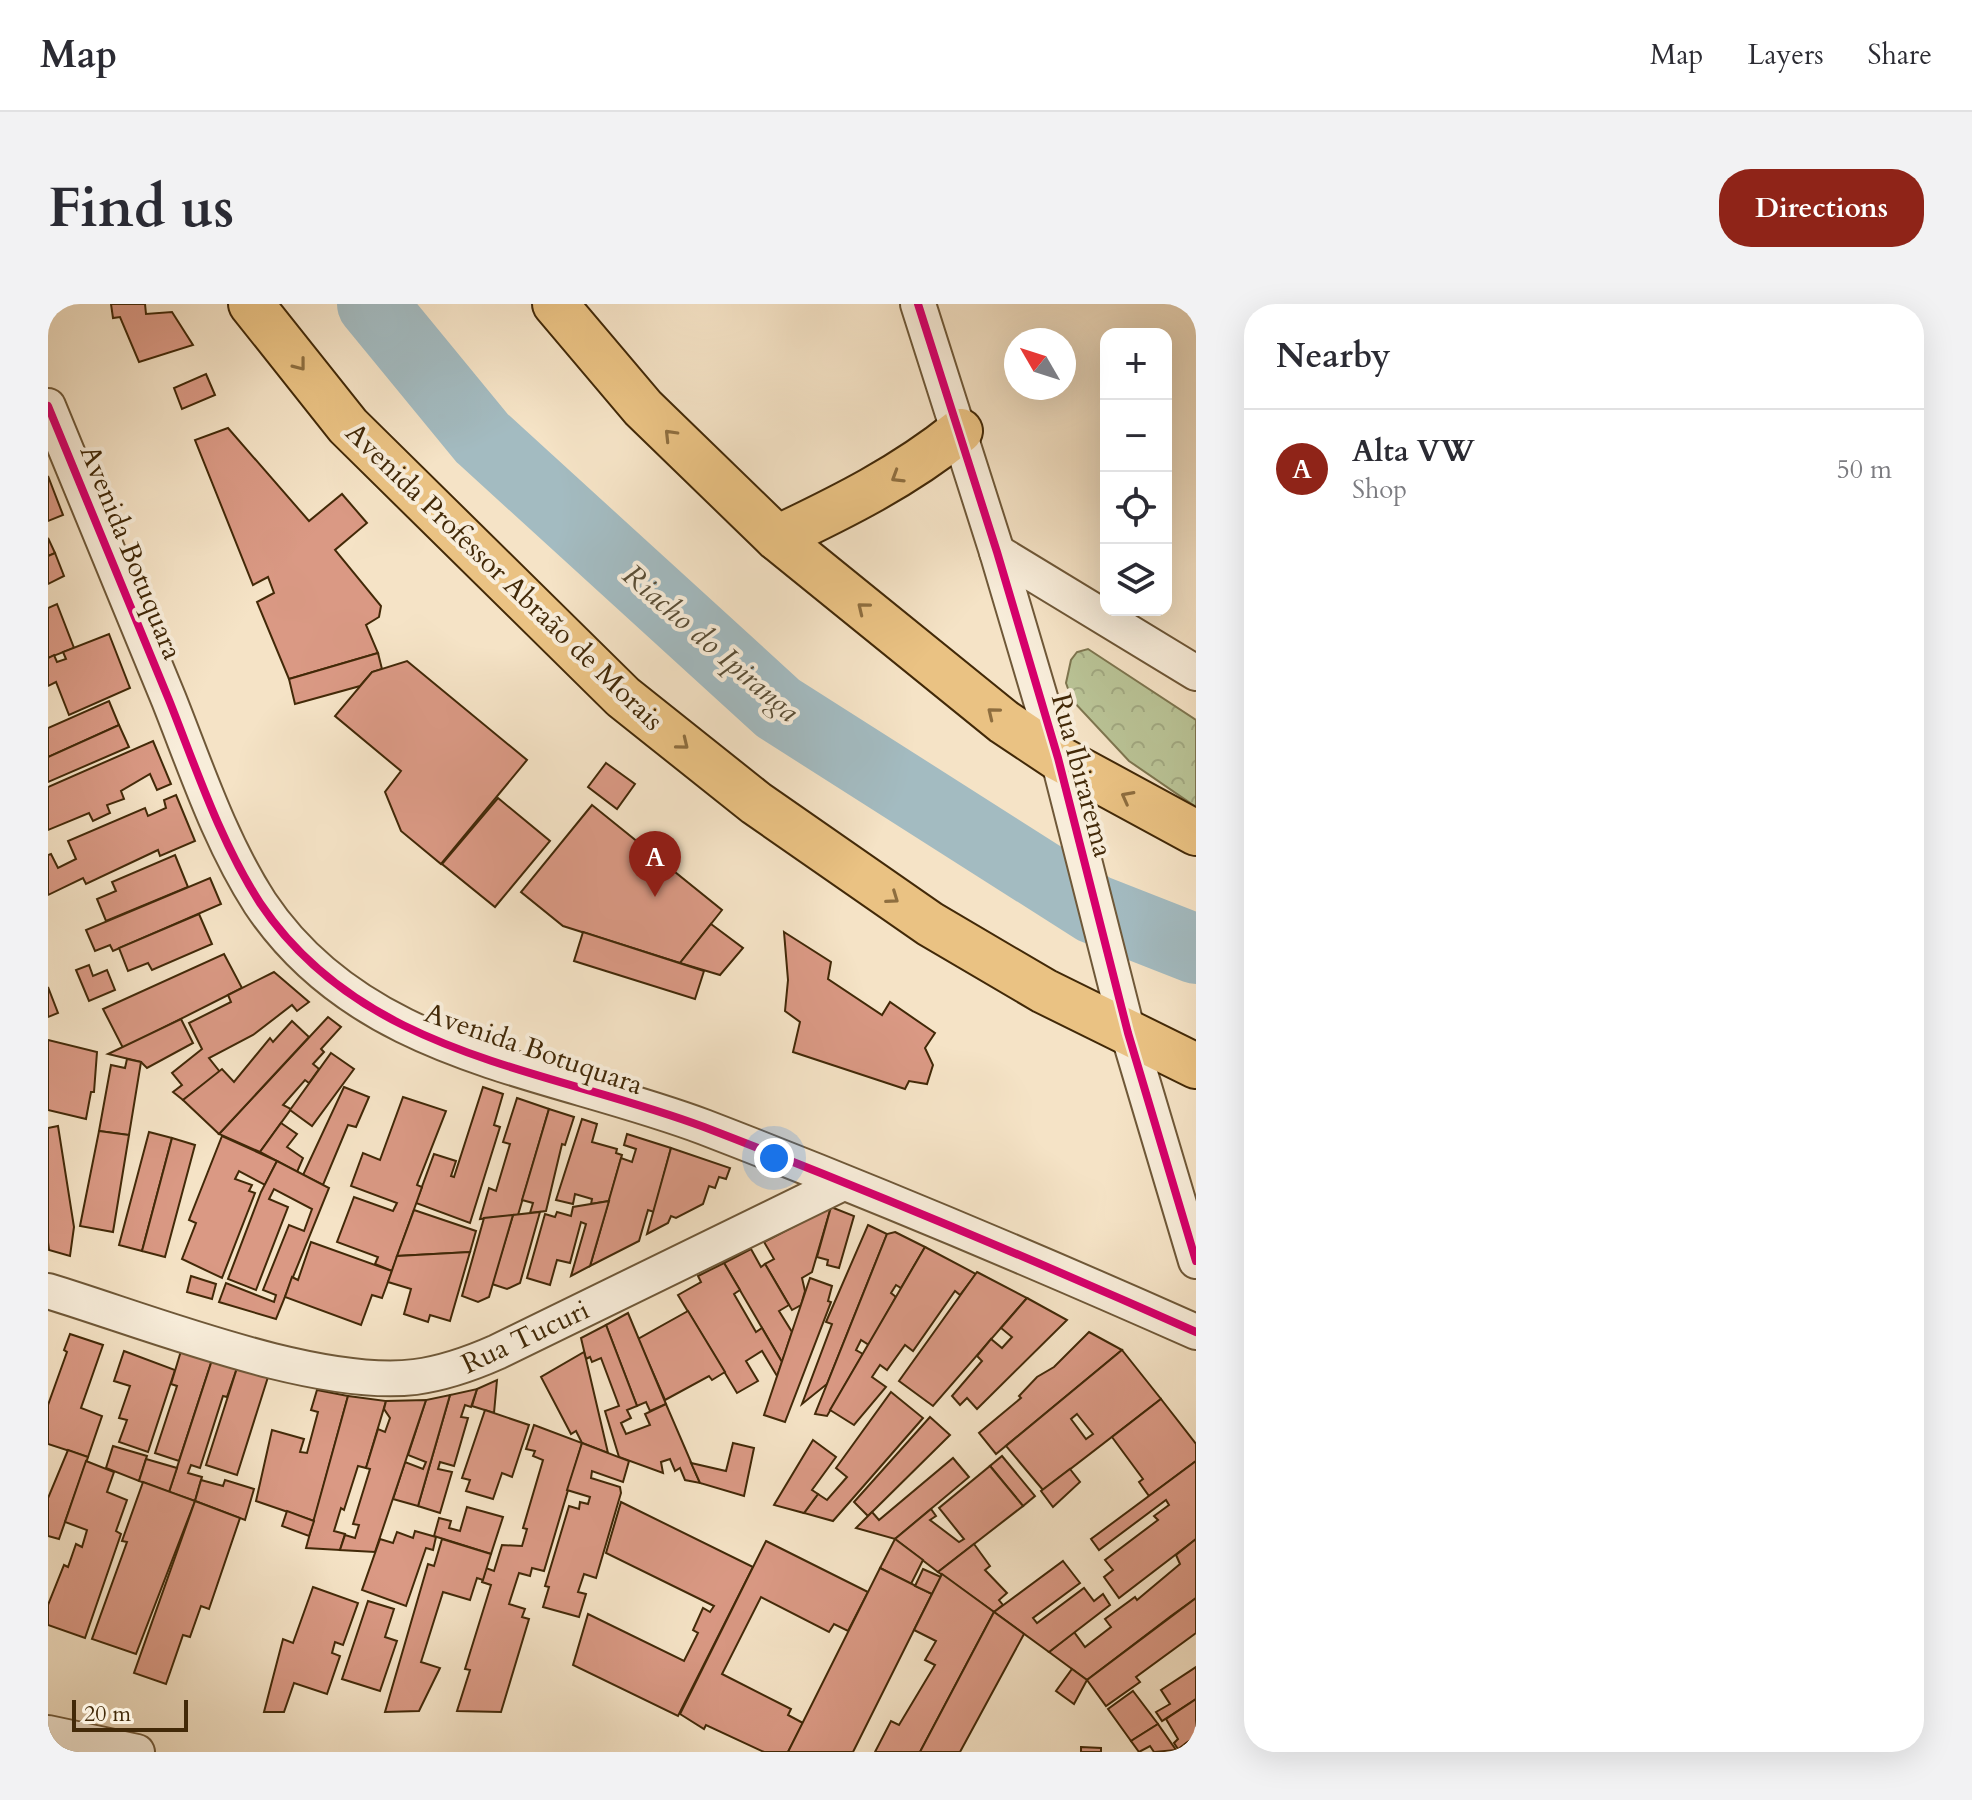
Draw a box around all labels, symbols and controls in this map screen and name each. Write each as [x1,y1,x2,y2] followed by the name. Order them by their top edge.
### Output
[40,29,117,81] text: Map
[1650,36,1703,74] text: Map
[1747,36,1824,74] text: Layers
[1868,36,1932,74] text: Share
[1719,169,1924,247] button: Directions
[48,171,234,246] text: Find us
[1004,328,1076,400] north arrow
[1100,328,1172,616] map controls
[1100,328,1172,400] button: +
[1276,333,1391,379] text: Nearby
[290,356,304,371] one-way arrow
[1100,400,1172,472] button: −
[337,414,671,739] street label: Avenida Professor Abraão de Morais
[665,430,679,444] one-way arrow
[1352,431,1475,472] text: Alta VW
[71,439,191,665] street label: Avenida Botuquara
[1292,452,1312,487] text: A
[1836,452,1892,487] text: 50 m
[891,467,906,483] one-way arrow
[1100,472,1172,544] button: locate
[1352,472,1407,507] text: Shop
[1100,544,1172,616] button: layers
[614,555,808,732] water label: Riacho do Ipiranga
[858,604,873,618] one-way arrow
[1042,689,1122,861] street label: Rua Ibirarema
[988,709,1003,723] one-way arrow
[674,735,689,749] one-way arrow
[1120,791,1135,806] one-way arrow
[629,831,681,897] pin: A
[884,888,898,903] one-way arrow
[420,994,648,1104] street label: Avenida Botuquara
[754,1138,794,1178] your location
[456,1291,595,1383] street label: Rua Tucuri
[72,1696,188,1732] scale bar
[84,1699,131,1729] text: 20 m

